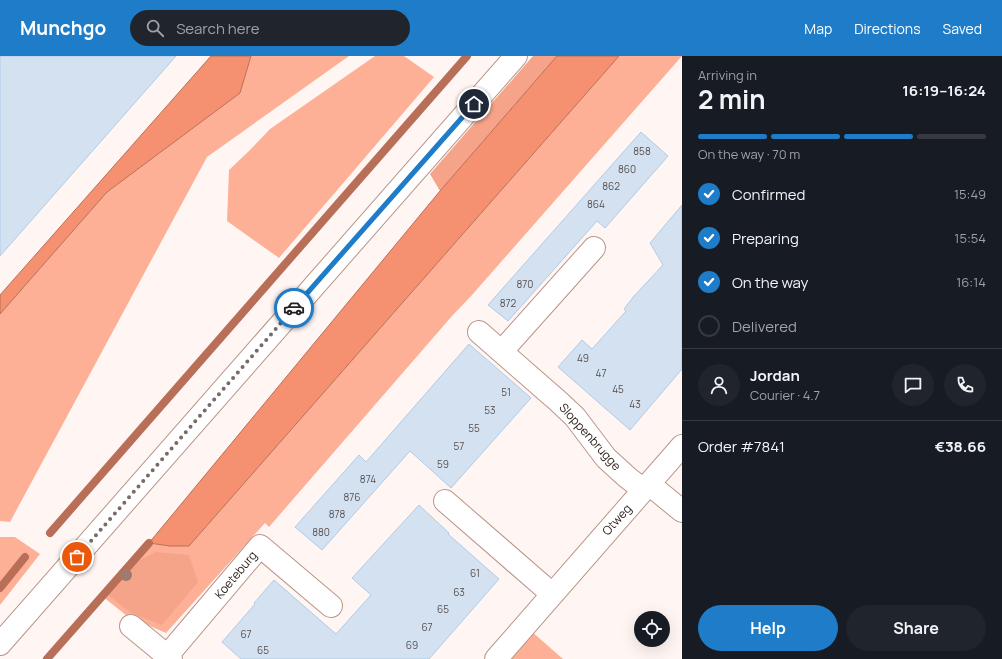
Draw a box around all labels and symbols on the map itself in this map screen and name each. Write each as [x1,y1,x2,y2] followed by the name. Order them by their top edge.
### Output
[457,87,491,121] pin
[633,144,651,158] house number: 858
[618,162,636,176] house number: 860
[602,179,620,193] house number: 862
[587,197,605,211] house number: 864
[517,277,533,291] house number: 870
[274,288,314,328] courier
[500,296,517,310] house number: 872
[577,351,589,365] house number: 49
[596,366,606,380] house number: 47
[612,382,624,396] house number: 45
[501,385,511,399] house number: 51
[629,397,641,411] house number: 43
[556,399,625,474] street label: Sloppenbrugge
[484,403,496,417] house number: 53
[468,421,480,435] house number: 55
[454,439,464,453] house number: 57
[437,457,449,471] house number: 59
[360,472,376,486] house number: 874
[343,490,361,504] house number: 876
[598,500,635,539] street label: Otweg
[329,507,346,521] house number: 878
[312,525,330,539] house number: 880
[60,540,94,574] pin
[211,547,261,602] street label: Koeteburg
[470,566,480,580] house number: 61
[453,585,465,599] house number: 63
[437,602,449,616] house number: 65
[421,620,433,634] house number: 67
[240,627,252,641] house number: 67
[406,638,418,652] house number: 69
[257,643,269,657] house number: 65

